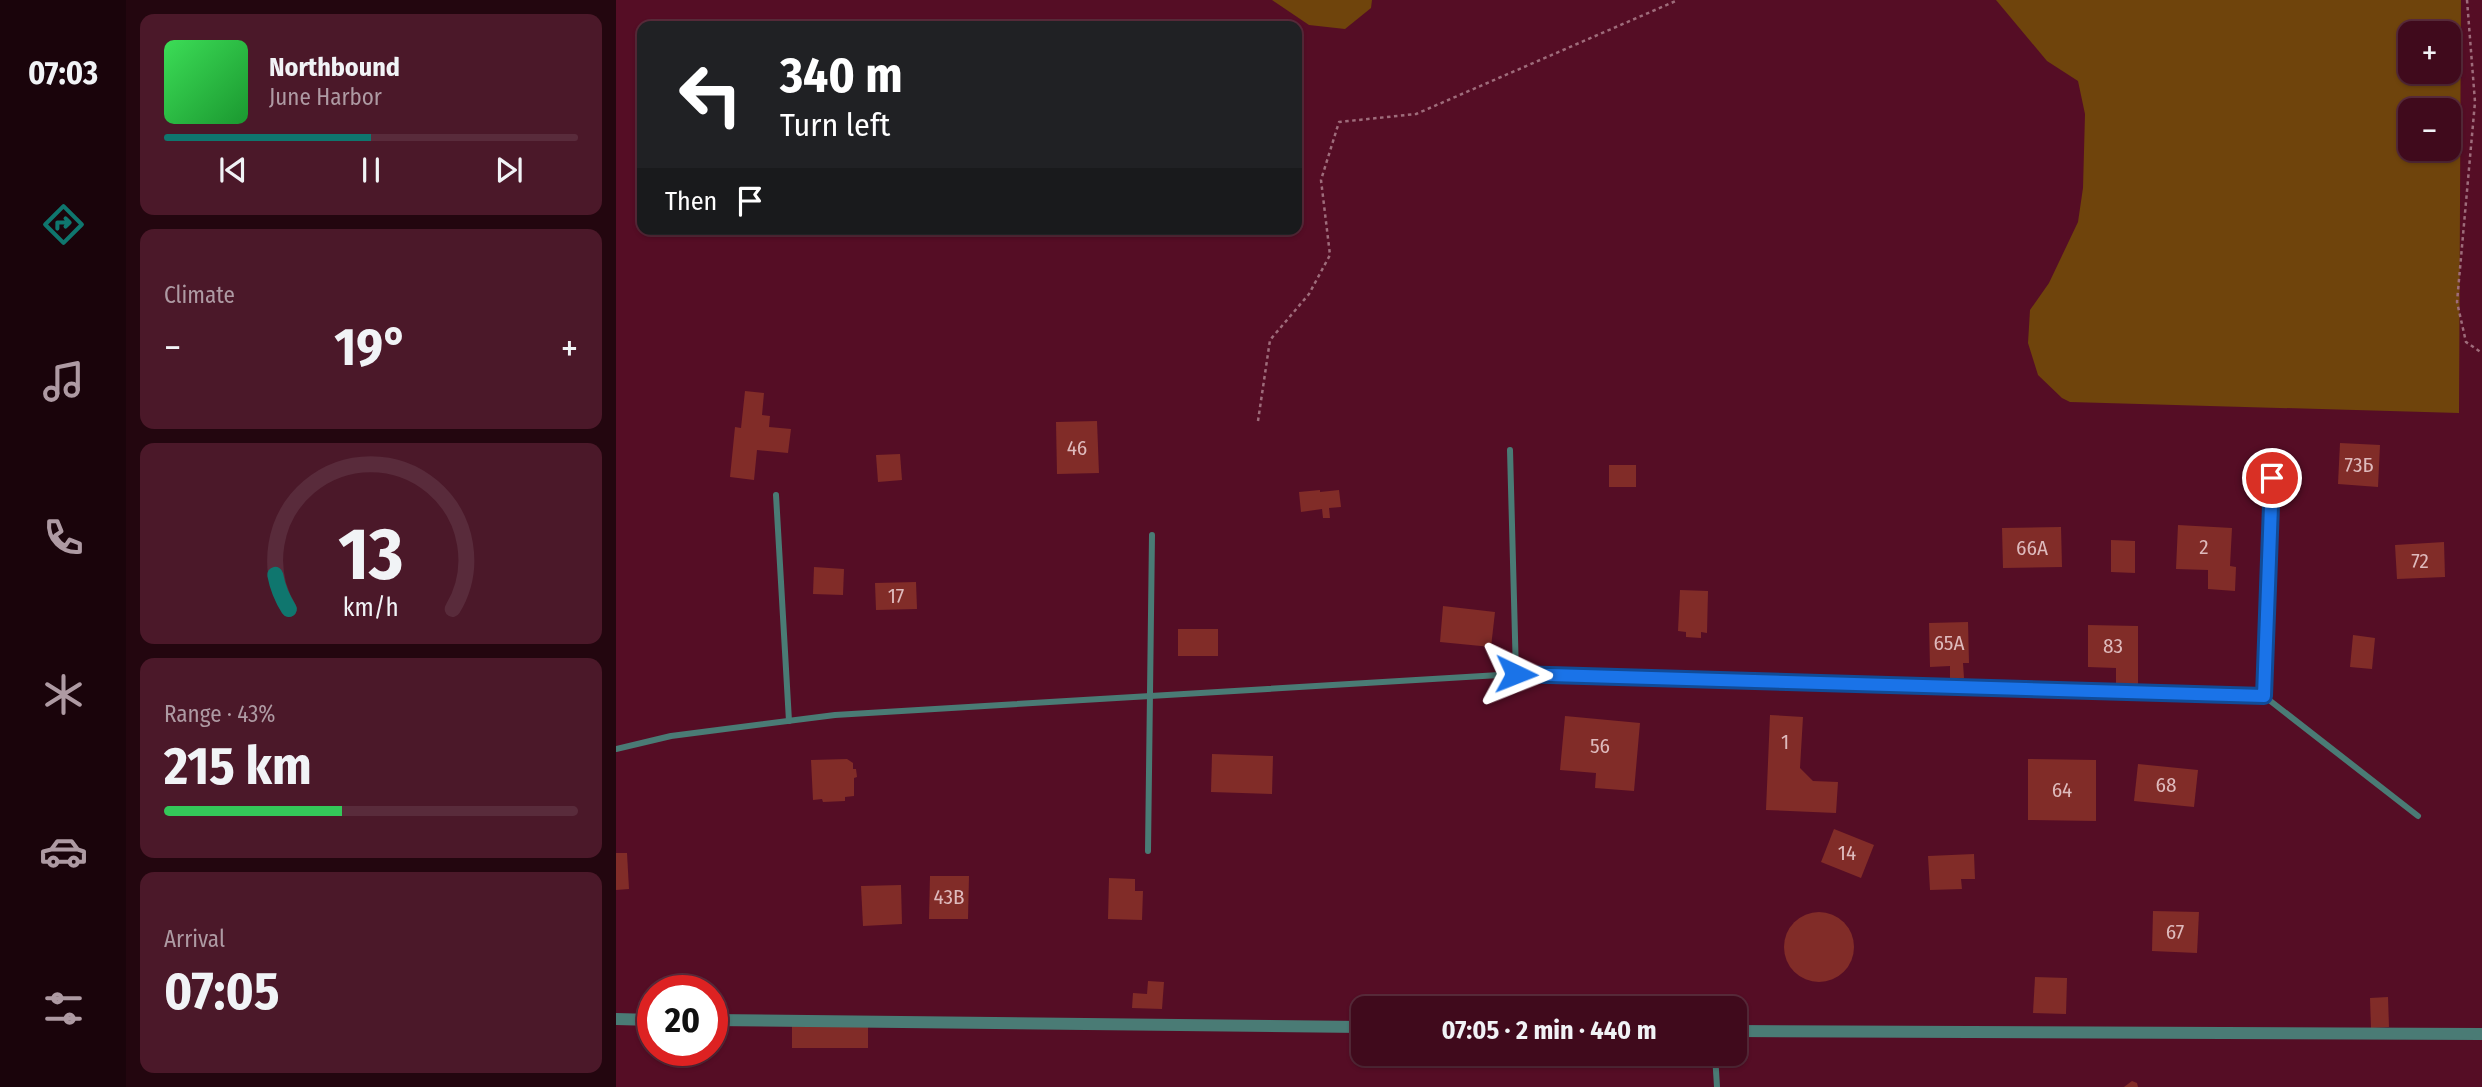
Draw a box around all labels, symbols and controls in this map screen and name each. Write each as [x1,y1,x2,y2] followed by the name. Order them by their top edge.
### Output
[2398,21,2461,161] map controls
[2398,21,2461,84] button: +
[780,46,903,105] text: 340 m
[665,49,756,140] icon: left
[269,52,400,83] text: Northbound
[28,54,98,92] text: 07:03
[269,83,382,111] text: June Harbor
[2398,98,2461,161] button: −
[780,106,890,144] text: Turn left
[214,151,252,189] icon: previous
[352,151,390,189] icon: pause
[490,151,528,189] icon: next
[731,182,769,220] icon: arrive
[665,186,717,217] text: Then
[39,200,88,249] icon: directions
[164,281,235,309] text: Climate
[334,316,408,379] text: 19°
[164,325,181,371] text: −
[561,325,578,371] text: +
[39,357,88,406] icon: music
[1067,435,1087,461] house number: 46
[2242,448,2302,508] pin
[2345,452,2373,478] house number: 73Б
[2253,459,2291,497] icon: arrive
[338,512,404,599] text: 13
[39,513,88,562] icon: phone
[2199,534,2209,560] house number: 2
[2016,535,2048,561] house number: 66А
[2411,548,2429,574] house number: 72
[888,583,904,609] house number: 17
[343,593,399,623] text: km/h
[1934,630,1965,656] house number: 65А
[2103,633,2123,659] house number: 83
[1479,637,1553,711] position arrow
[39,670,88,719] icon: climate
[164,700,276,728] text: Range · 43%
[1781,729,1789,755] house number: 1
[1590,733,1610,759] house number: 56
[164,735,312,798] text: 215 km
[2156,772,2176,798] house number: 68
[2052,777,2072,803] house number: 64
[39,827,88,876] icon: car
[1838,840,1856,866] house number: 14
[934,884,964,910] house number: 43В
[2166,919,2184,945] house number: 67
[164,925,225,953] text: Arrival
[164,960,279,1023] text: 07:05
[637,975,728,1066] speed limit sign: 20
[39,984,88,1033] icon: filters
[1441,1015,1657,1046] text: 07:05 · 2 min · 440 m

